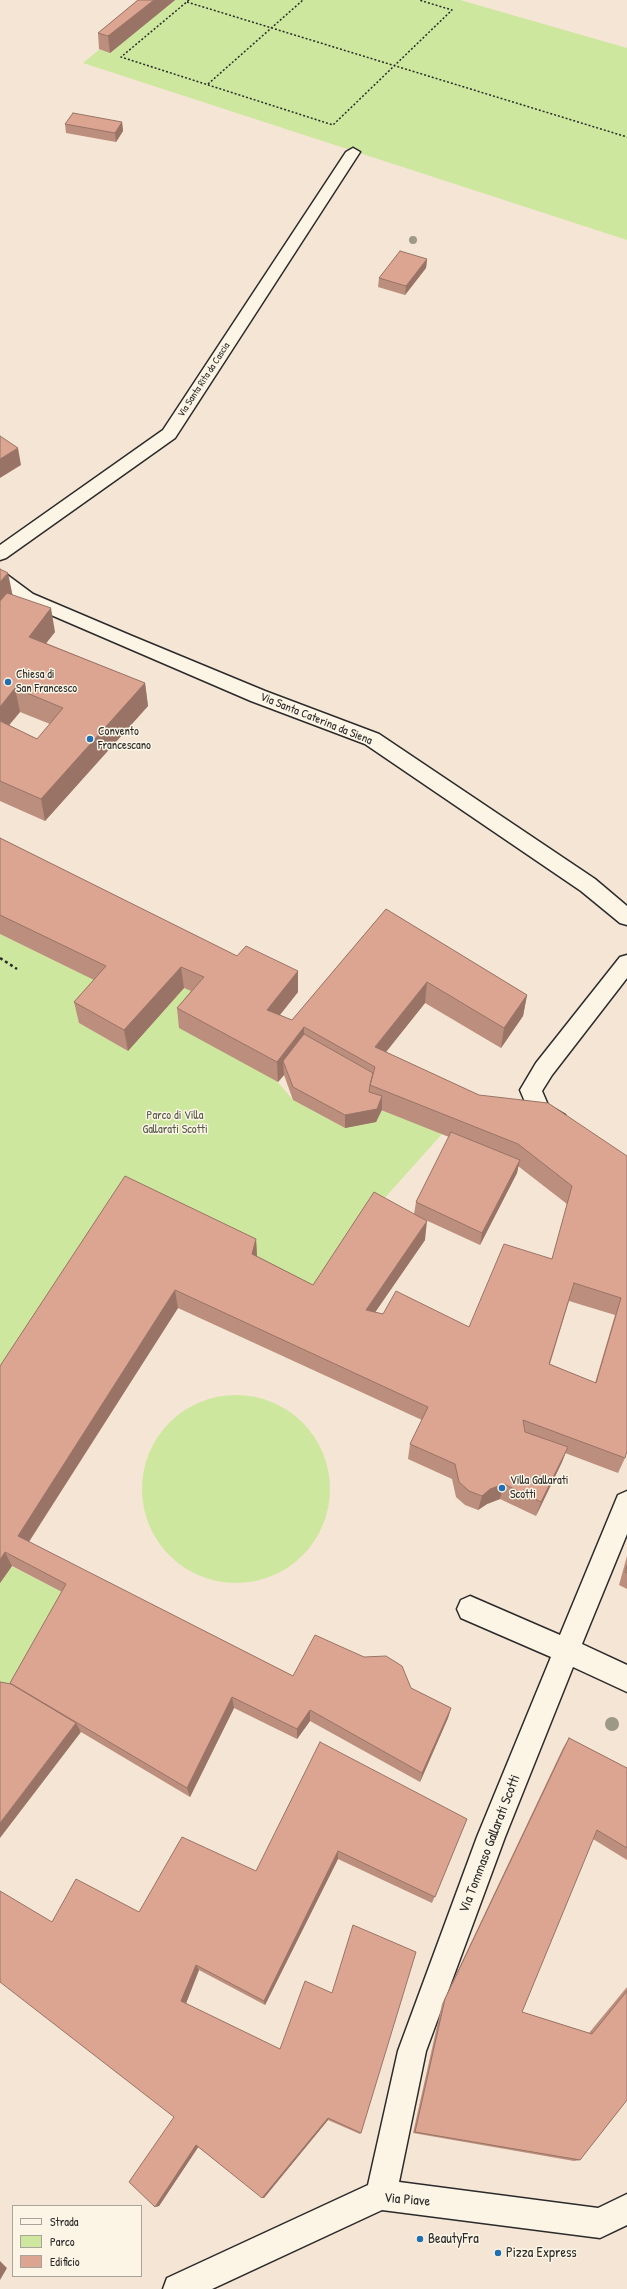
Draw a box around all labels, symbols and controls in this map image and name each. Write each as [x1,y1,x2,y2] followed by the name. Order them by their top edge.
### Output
[175,340,233,420] street label: Via Santa Rita da Cascia
[16,668,77,696] place label: Chiesa di San Francesco
[3,677,13,687] marker: Chiesa di San Francesco
[258,690,374,748] street label: Via Santa Caterina da Siena
[98,725,151,753] place label: Convento Francescano
[85,734,95,744] marker: Convento Francescano
[142,1109,208,1137] park label: Parco di Villa Gallarati Scotti
[510,1474,569,1502] place label: Villa Gallarati Scotti
[497,1483,507,1493] marker: Villa Gallarati Scotti
[456,1772,524,1916] street label: Via Tommaso Gallarati Scotti
[383,2190,431,2210] street label: Via Piave
[12,2205,142,2277] legend
[50,2213,78,2230] text: Strada
[428,2231,479,2247] place label: BeautyFra
[50,2233,75,2250] text: Parco
[415,2234,425,2244] marker: BeautyFra
[506,2245,577,2261] place label: Pizza Express
[493,2248,503,2258] marker: Pizza Express
[50,2253,80,2270] text: Edificio

